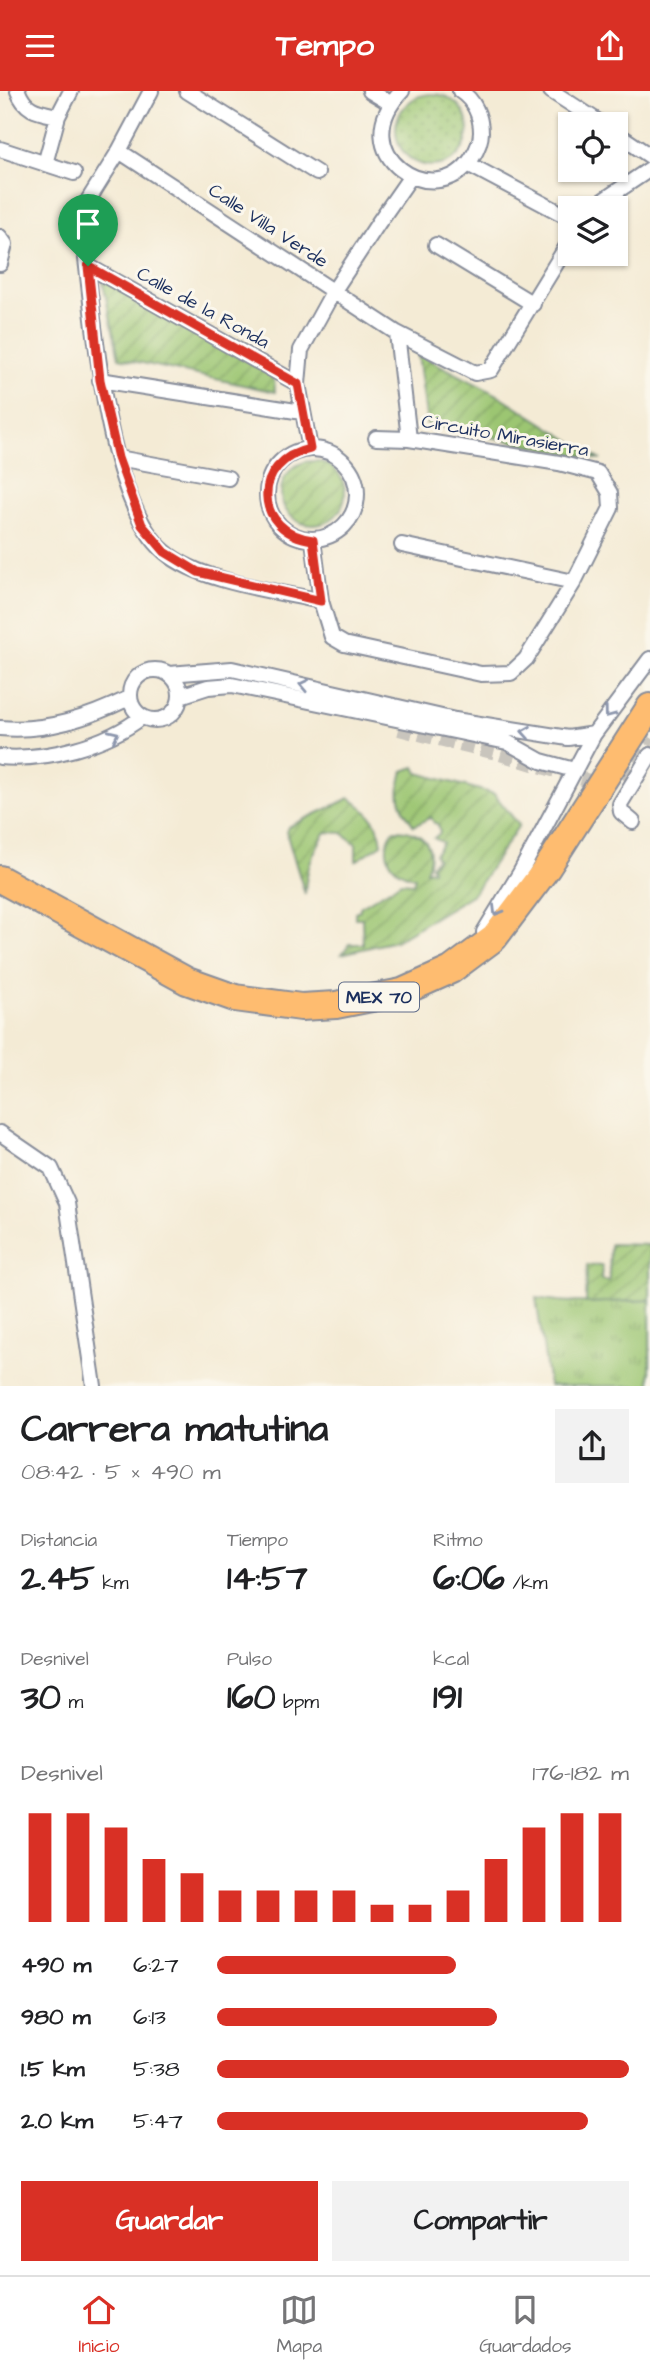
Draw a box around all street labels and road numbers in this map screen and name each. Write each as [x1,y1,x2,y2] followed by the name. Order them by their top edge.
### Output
[203,177,333,275] street label: Calle Villa Verde
[132,260,275,356] street label: Calle de la Ronda
[419,408,591,464] street label: Circuito Mirasierra
[339,982,419,1011] road number: MEX 70

